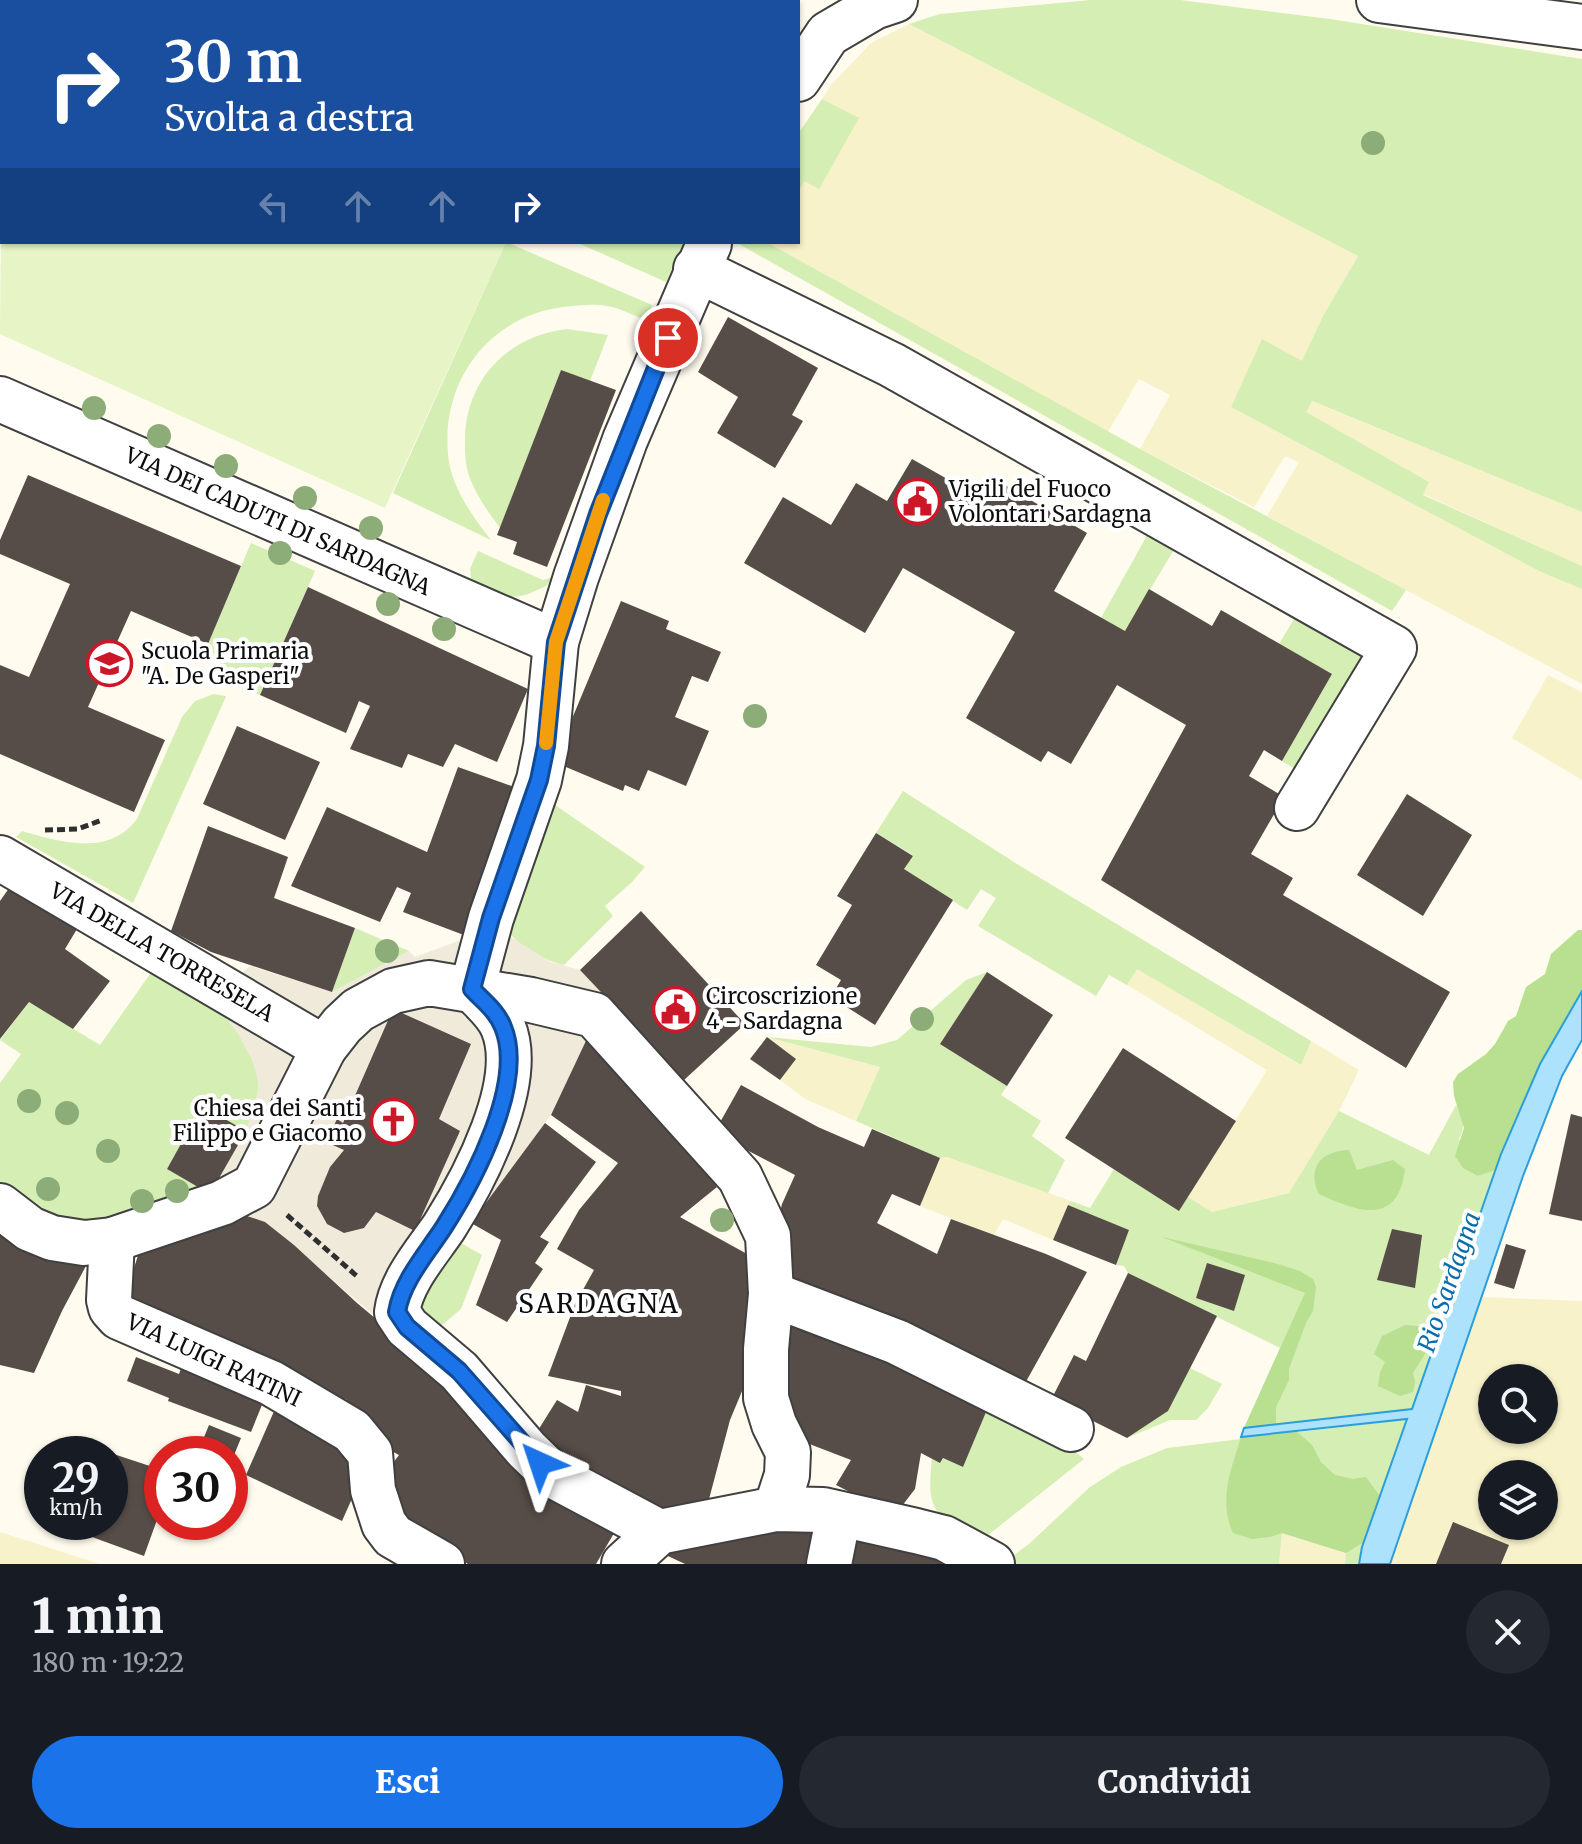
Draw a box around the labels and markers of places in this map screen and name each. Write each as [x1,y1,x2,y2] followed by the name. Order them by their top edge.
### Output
[634,304,702,372] pin
[948,475,1152,528] place label: Vigili del Fuoco Volontari Sardagna
[894,478,942,526] public building icon: Vigili del Fuoco Volontari Sardagna
[141,637,309,690] place label: Scuola Primaria "A. De Gasperi"
[86,640,134,688] school or university icon: Scuola Primaria "A. De Gasperi"
[706,982,857,1035] place label: Circoscrizione 4 - Sardagna
[651,985,699,1033] public building icon: Circoscrizione 4 - Sardagna
[173,1094,362,1147] place label: Chiesa dei Santi Filippo e Giacomo
[369,1097,417,1145] church icon: Chiesa dei Santi Filippo e Giacomo

